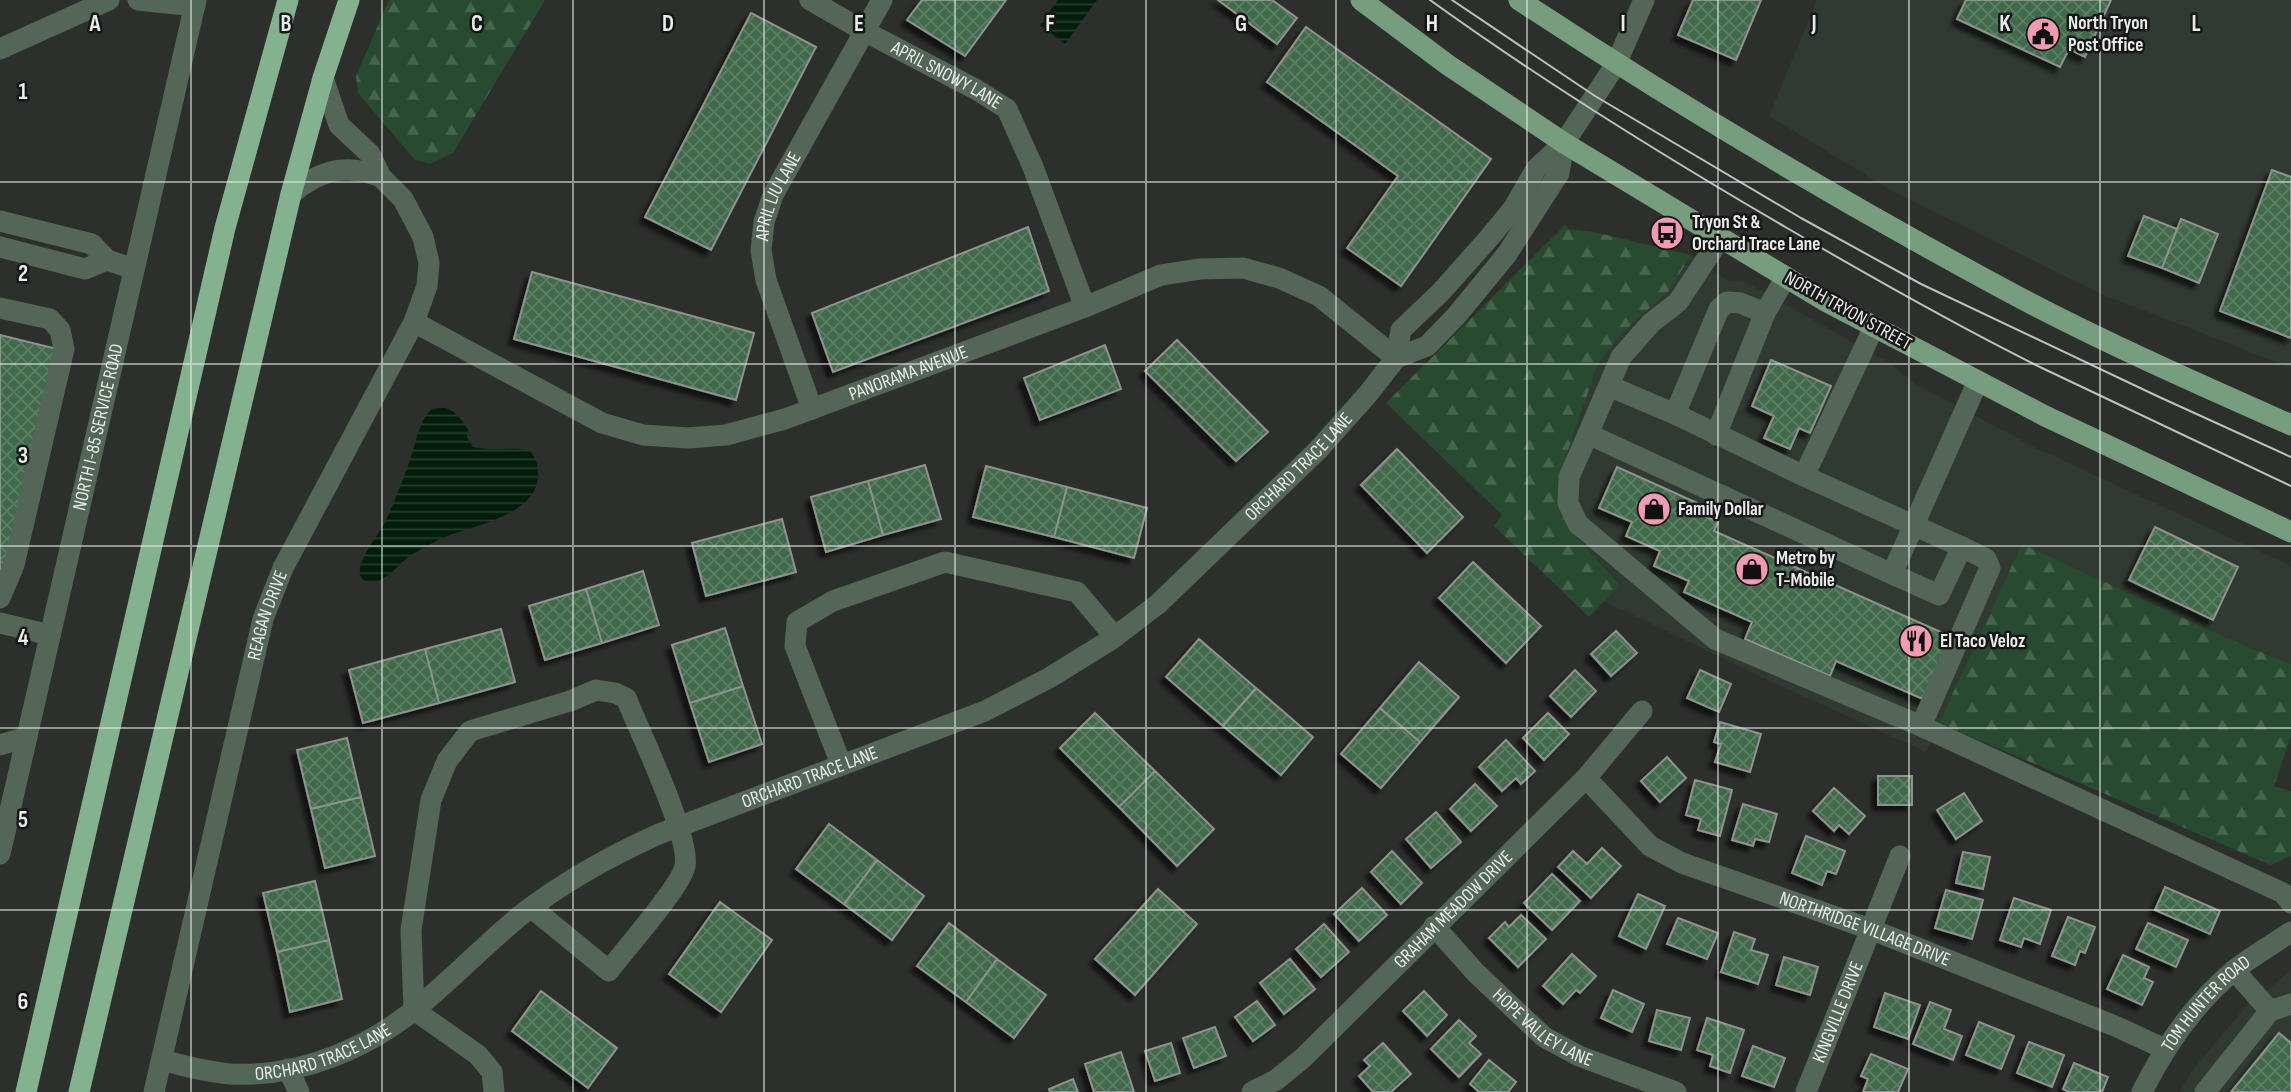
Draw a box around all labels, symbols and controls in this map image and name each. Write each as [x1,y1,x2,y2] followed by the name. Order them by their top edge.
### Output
[89,10,102,38] text: A
[281,10,292,38] text: B
[471,10,483,38] text: C
[662,10,674,38] text: D
[854,10,864,38] text: E
[1045,10,1055,38] text: F
[1235,10,1247,38] text: G
[1426,10,1438,38] text: H
[1620,10,1626,38] text: I
[1810,10,1817,38] text: J
[1999,10,2011,38] text: K
[2191,10,2201,38] text: L
[2068,12,2148,57] place label: North Tryon Post Office
[2024,15,2062,53] public building icon: North Tryon Post Office
[887,35,1006,114] street label: APRIL SNOWY LANE
[18,78,28,106] text: 1
[750,148,806,243] street label: APRIL LIU LANE
[1692,211,1820,256] place label: Tryon St & Orchard Trace Lane
[1648,214,1686,252] bus stop icon: Tryon St & Orchard Trace Lane
[18,260,28,288] text: 2
[1780,267,1916,356] street label: NORTH TRYON STREET
[846,340,971,406] street label: PANORAMA AVENUE
[68,341,128,513] street label: NORTH I-85 SERVICE ROAD
[1240,408,1357,526] street label: ORCHARD TRACE LANE
[18,442,28,470] text: 3
[1635,490,1673,528] shop icon: Family Dollar
[1678,498,1764,521] place label: Family Dollar
[1776,547,1835,592] place label: Metro by T-Mobile
[1733,550,1771,588] shop icon: Metro by T-Mobile
[242,567,292,663] street label: REAGAN DRIVE
[1897,622,1935,660] restaurant icon: El Taco Veloz
[18,624,29,652] text: 4
[1940,630,2025,653] place label: El Taco Veloz
[738,741,881,813] street label: ORCHARD TRACE LANE
[18,806,28,834] text: 5
[1389,846,1517,973] street label: GRAHAM MEADOW DRIVE
[1776,887,1954,971] street label: NORTHRIDGE VILLAGE DRIVE
[2156,950,2255,1056] street label: TOM HUNTER ROAD
[1807,958,1868,1066] street label: KINGVILLE DRIVE
[1488,983,1596,1072] street label: HOPE VALLEY LANE
[18,988,28,1016] text: 6
[254,1018,395,1086] street label: ORCHARD TRACE LANE

